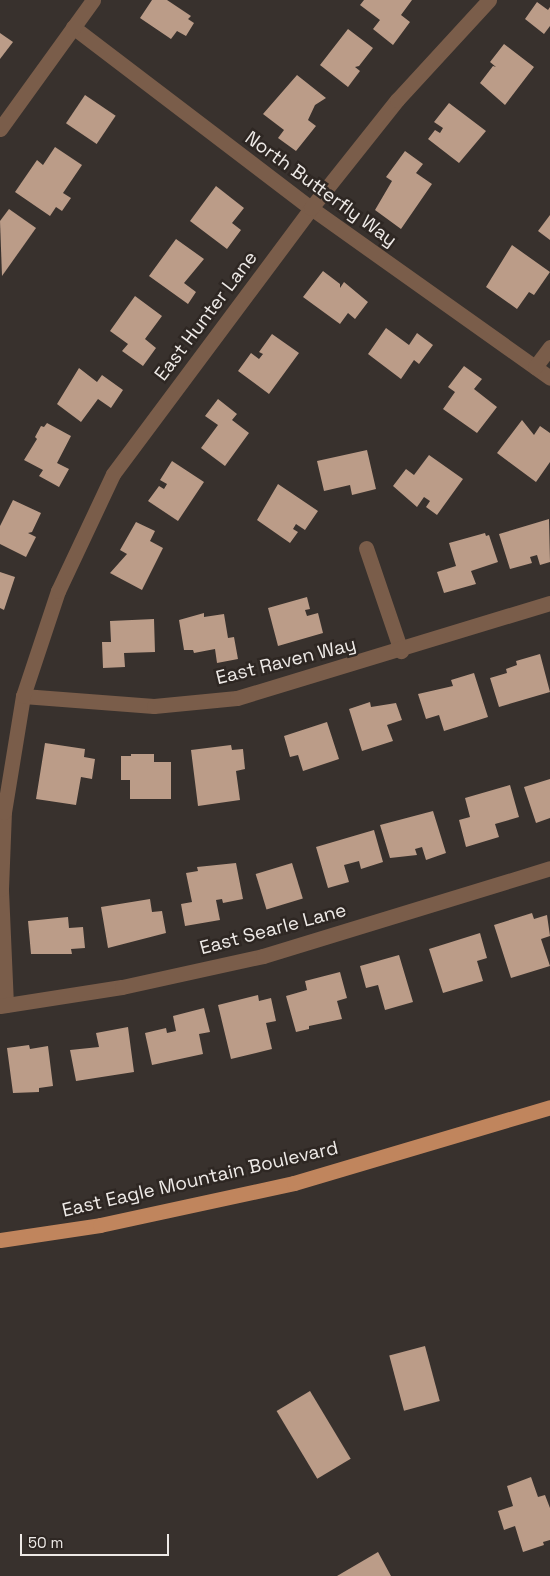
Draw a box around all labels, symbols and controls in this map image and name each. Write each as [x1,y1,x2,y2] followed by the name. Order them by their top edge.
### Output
[241,126,401,252] street label: North Butterfly Way
[150,247,262,385] street label: East Hunter Lane
[214,633,358,689] street label: East Raven Way
[197,898,349,960] street label: East Searle Lane
[60,1136,340,1222] street label: East Eagle Mountain Boulevard
[22,1524,171,1556] scale bar
[28,1533,63,1552] text: 50 m

